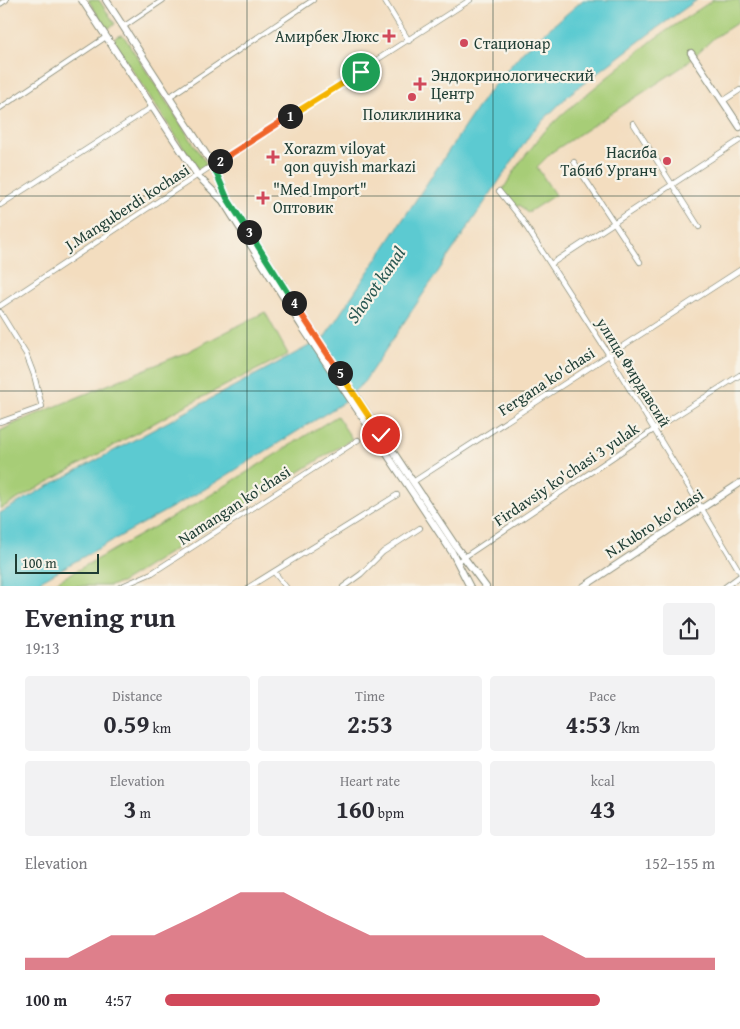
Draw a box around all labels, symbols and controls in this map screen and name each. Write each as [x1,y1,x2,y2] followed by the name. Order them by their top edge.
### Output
[275,24,379,48] place label: Амирбек Люкс
[383,30,395,42] marker: Амирбек Люкс
[474,31,551,55] place label: Стационар
[458,37,470,49] marker: Стационар
[340,51,382,93] pin
[347,58,375,86] icon: arrive
[431,63,595,105] place label: Эндокринологический Центр
[413,77,427,91] marker: Эндокринологический Центр
[406,91,418,103] marker: Поликлиника
[363,102,462,126] place label: Поликлиника
[278,104,302,128] pin: 1
[287,106,294,126] text: 1
[284,136,416,178] place label: Xorazm viloyat qon quyish markazi
[560,140,657,182] place label: Насиба Табиб Урганч
[208,148,232,174] pin: 2
[266,150,280,164] marker: Xorazm viloyat qon quyish markazi
[217,151,224,171] text: 2
[661,155,673,167] marker: Насиба Табиб Урганч
[58,157,194,257] street label: J.Manguberdi kochasi
[273,177,367,219] place label: "Med Import" Оптовик
[257,192,269,204] marker: "Med Import" Оптовик
[236,220,262,244] pin: 3
[246,222,253,242] text: 3
[339,240,412,328] water label: Shovot kanal
[282,290,306,316] pin: 4
[291,293,298,313] text: 4
[590,312,678,432] street label: улица Фирдавсий
[493,340,600,421] street label: Fergana ko'chasi
[328,360,352,386] pin: 5
[337,363,344,383] text: 5
[360,414,402,456] pin
[488,416,644,532] street label: Firdavsiy ko'chasi 3 yulak
[367,421,395,449] icon: check
[173,459,295,550] street label: Namangan ko'chasi
[600,482,708,564] street label: N.Kubro ko'chasi
[15,552,99,575] scale bar
[22,553,57,573] text: 100 m
[25,596,176,637] text: Evening run
[663,603,715,655] button: share
[25,636,60,660] text: 19:13
[112,686,162,706] text: Distance
[355,686,385,706] text: Time
[589,686,616,706] text: Pace
[104,706,149,742] text: 0.59
[347,706,393,742] text: 2:53
[566,706,612,742] text: 4:53
[149,718,171,738] text: km
[612,718,640,738] text: /km
[110,771,165,791] text: Elevation
[340,771,400,791] text: Heart rate
[591,771,615,791] text: kcal
[124,791,137,827] text: 3
[336,791,375,827] text: 160
[590,791,616,827] text: 43
[137,803,151,823] text: m
[375,803,404,823] text: bpm
[25,851,88,875] text: Elevation
[645,851,715,875] text: 152–155 m
[25,988,67,1012] text: 100 m
[105,988,132,1012] text: 4:57

